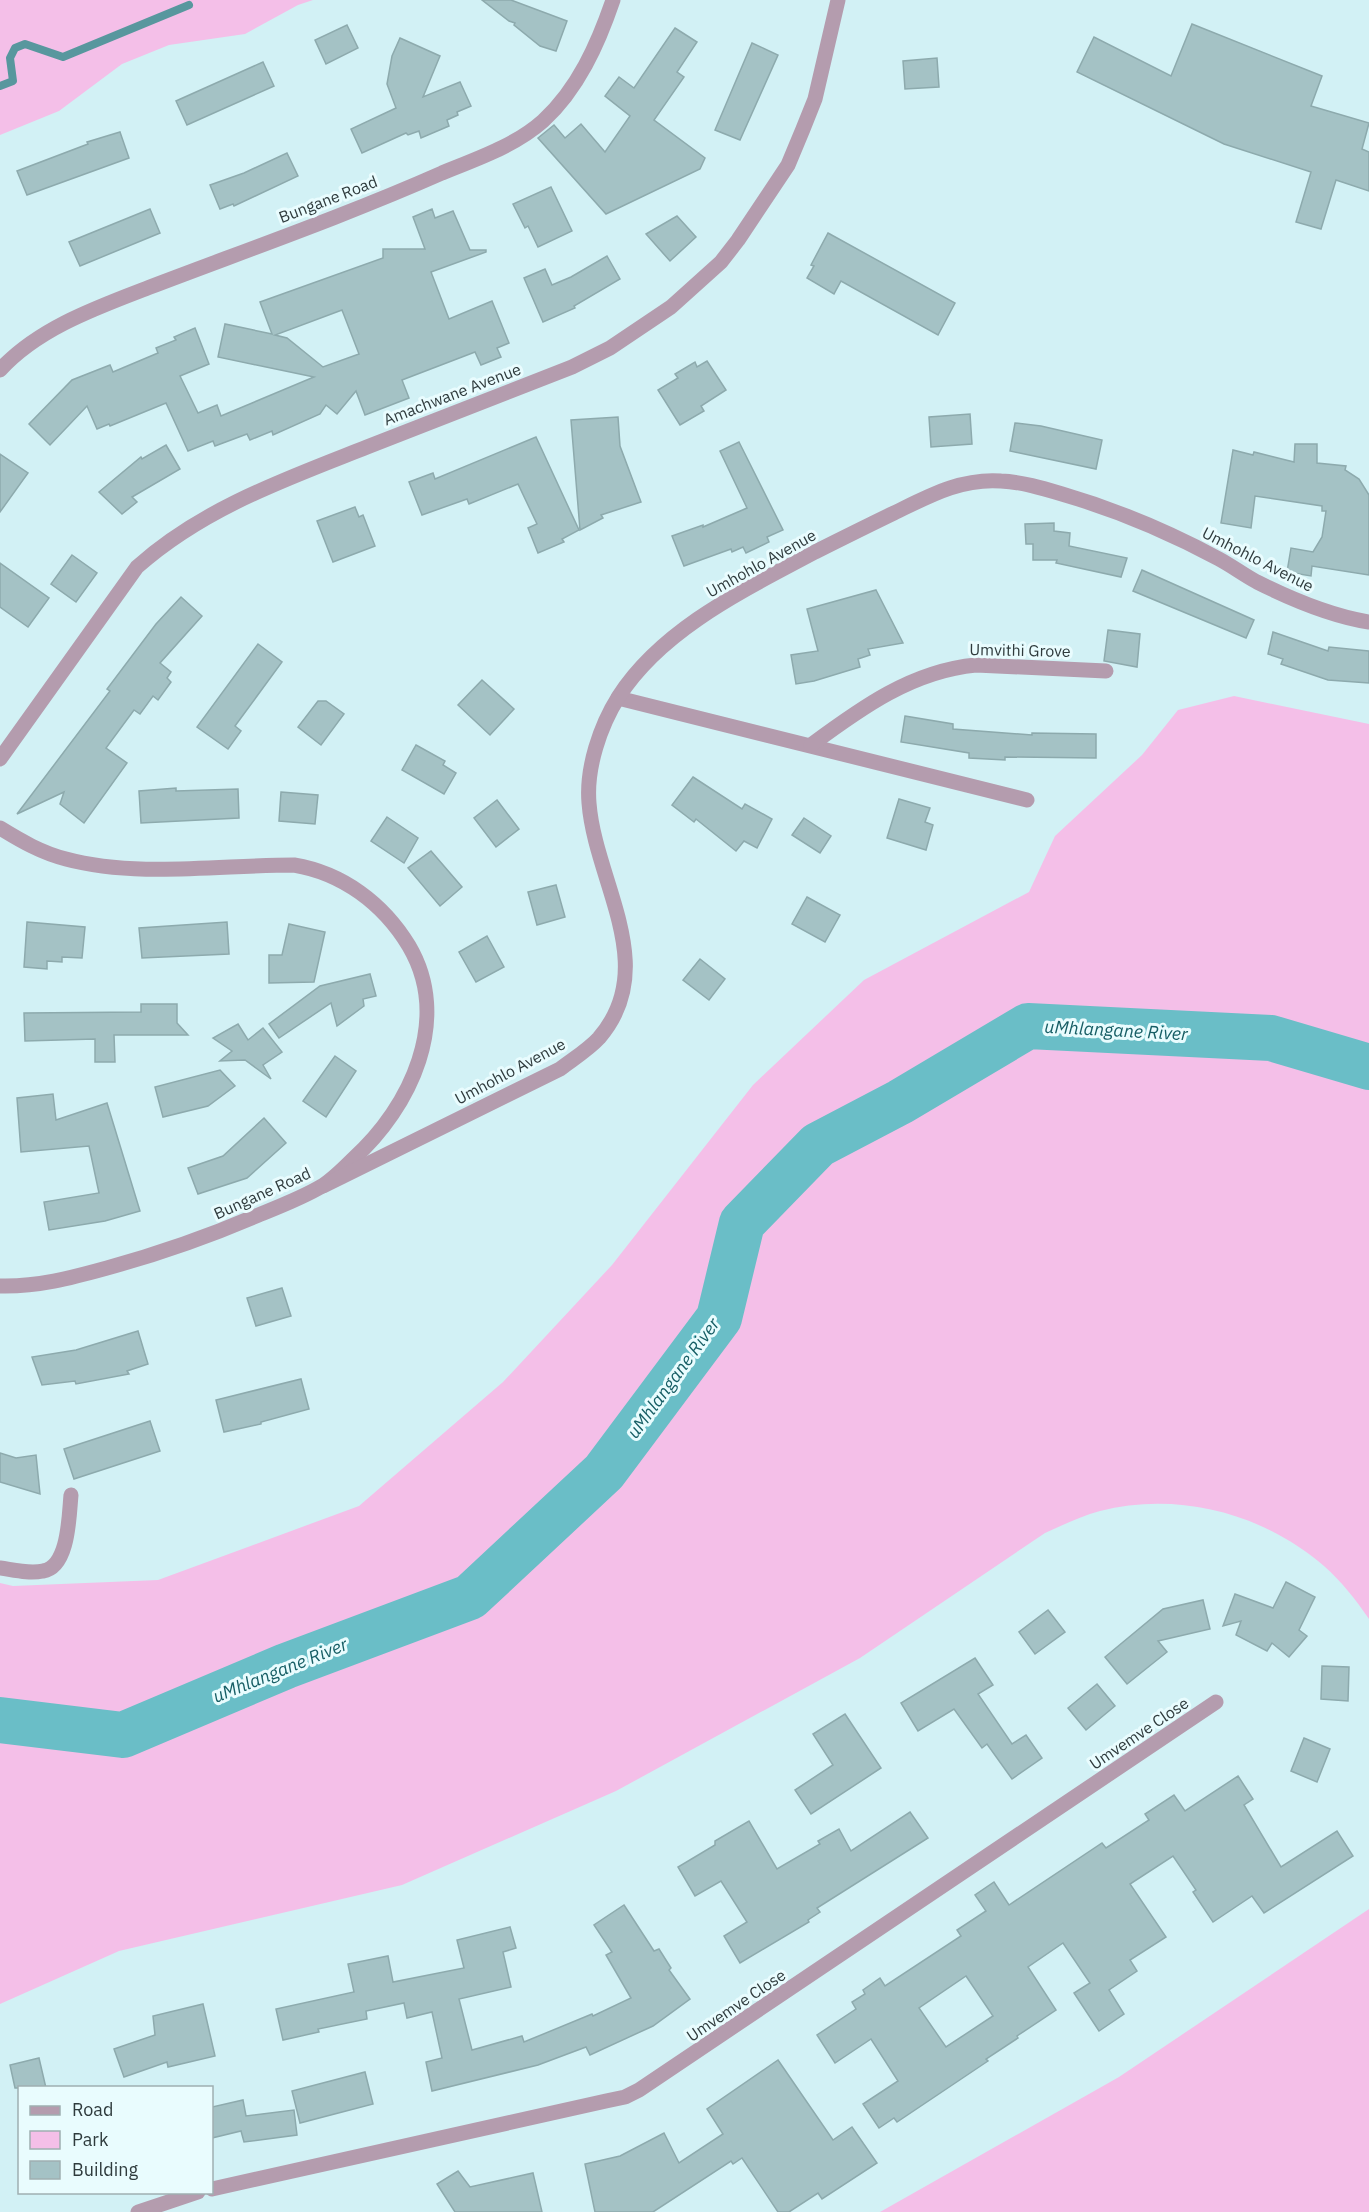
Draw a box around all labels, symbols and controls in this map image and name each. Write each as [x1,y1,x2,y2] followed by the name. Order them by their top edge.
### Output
[276,171,380,227] street label: Bungane Road
[380,359,524,429] street label: Amachwane Avenue
[1199,522,1317,596] street label: Umhohlo Avenue
[703,524,820,601] street label: Umhohlo Avenue
[969,639,1071,661] street label: Umvithi Grove
[1044,1015,1189,1045] water label: uMhlangane River
[451,1033,569,1109] street label: Umhohlo Avenue
[210,1163,314,1223] street label: Bungane Road
[622,1313,725,1443] water label: uMhlangane River
[209,1632,351,1708] water label: uMhlangane River
[1086,1692,1193,1773] street label: Umvemve Close
[683,1964,790,2045] street label: Umvemve Close
[18,2086,213,2194] legend
[72,2098,113,2121] text: Road
[72,2128,109,2151] text: Park
[72,2158,139,2181] text: Building

